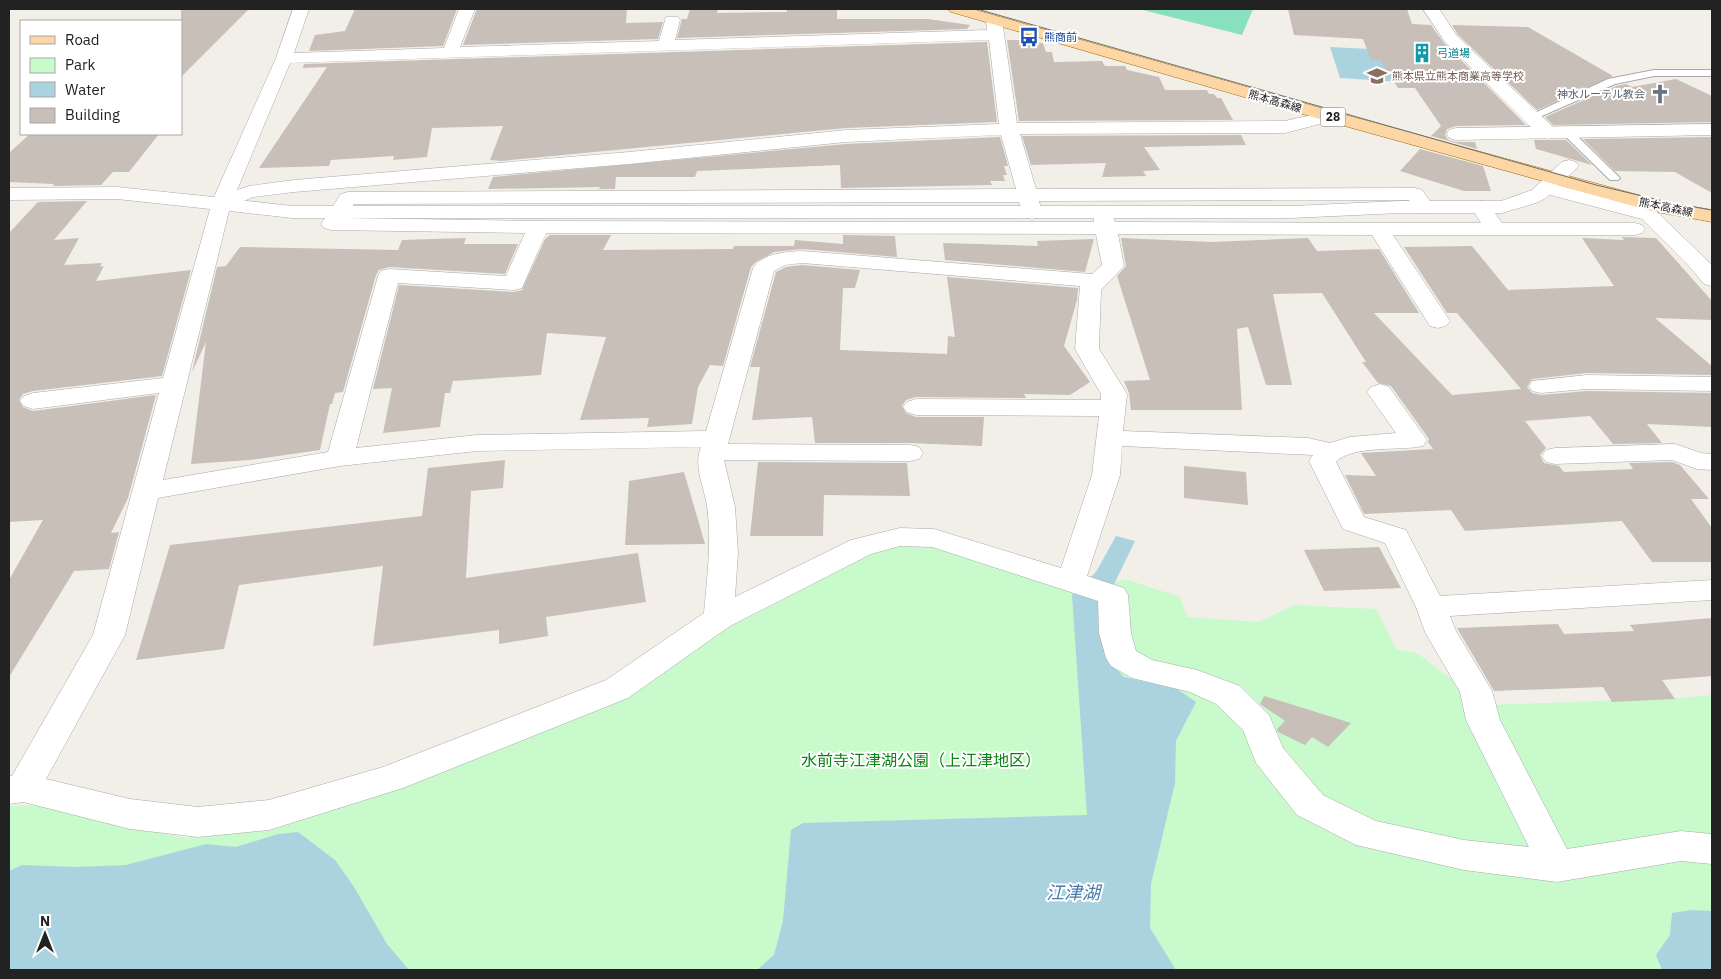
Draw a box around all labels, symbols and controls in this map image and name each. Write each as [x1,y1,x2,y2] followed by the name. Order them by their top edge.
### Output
[20,20,182,135] legend
[1018,26,1040,48] bus stop icon: 熊商前
[65,30,100,49] text: Road
[1044,30,1077,44] place label: 熊商前
[1411,42,1433,64] building icon: 弓道場
[1437,46,1470,60] place label: 弓道場
[65,55,95,74] text: Park
[1366,65,1388,87] school or university icon: 熊本県立熊本商業高等学校
[1392,69,1524,83] place label: 熊本県立熊本商業高等学校
[65,80,106,99] text: Water
[1649,83,1671,105] church icon: 神水ルーテル教会
[1247,87,1303,115] street label: 熊本高森線
[1557,87,1645,101] place label: 神水ルーテル教会
[65,105,120,124] text: Building
[1320,108,1346,126] road number: 28
[1638,194,1694,220] street label: 熊本高森線
[801,750,1041,770] park label: 水前寺江津湖公園（上江津地区）
[1046,881,1103,904] water label: 江津湖
[20,909,70,959] north arrow
[40,912,50,930] text: N

